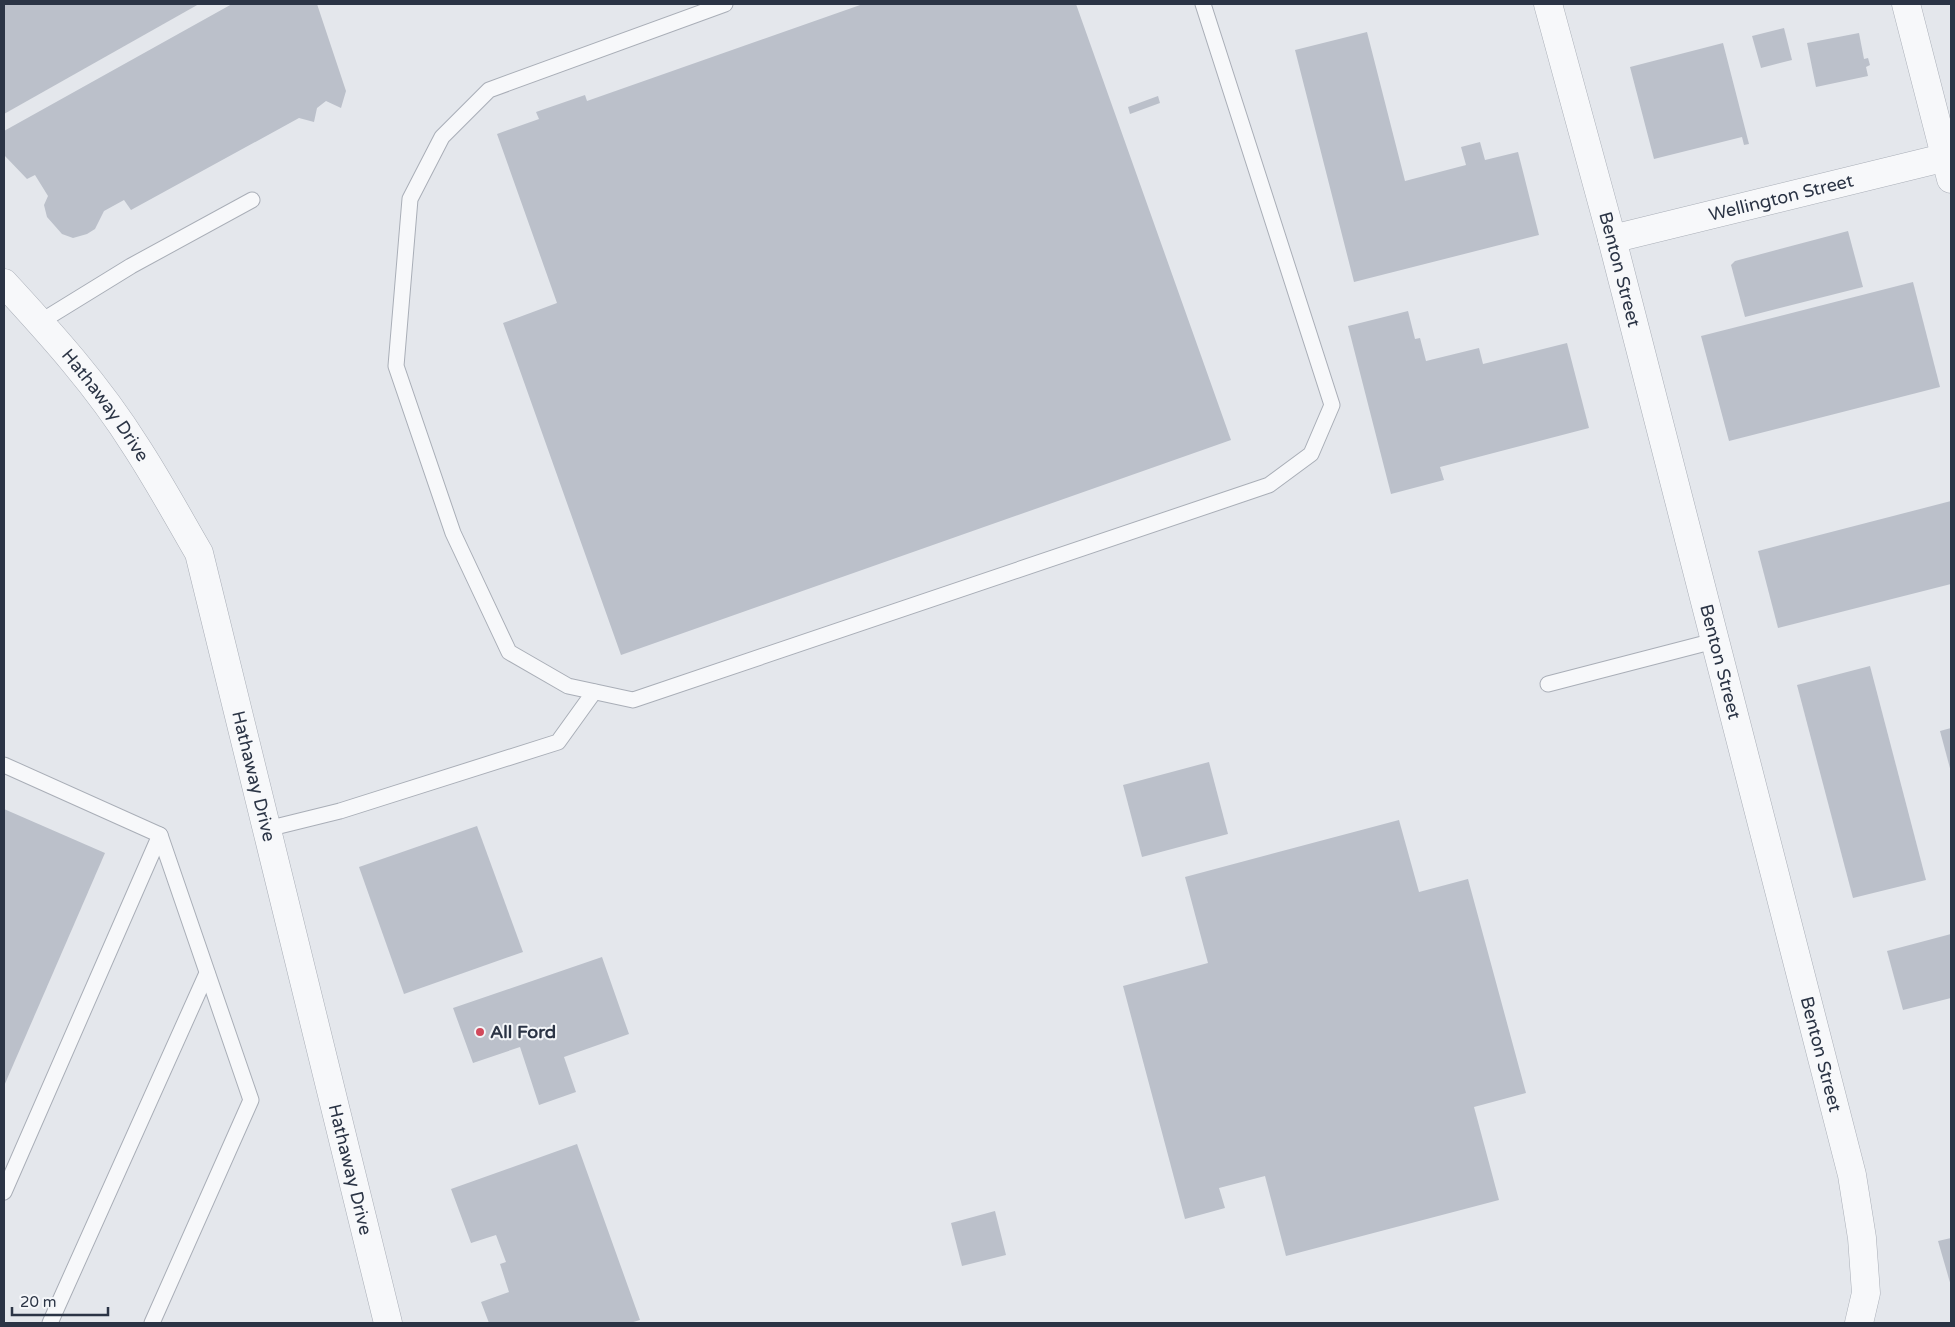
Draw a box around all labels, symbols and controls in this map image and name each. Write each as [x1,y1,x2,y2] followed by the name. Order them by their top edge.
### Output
[1706,169,1856,226] street label: Wellington Street
[1594,209,1645,330] street label: Benton Street
[57,344,154,466] street label: Hathaway Drive
[1695,602,1746,722] street label: Benton Street
[227,708,280,844] street label: Hathaway Drive
[1796,994,1846,1114] street label: Benton Street
[490,1021,556,1043] place label: All Ford
[474,1026,486,1038] marker: All Ford
[324,1102,377,1237] street label: Hathaway Drive
[12,1284,109,1316] scale bar
[20,1293,57,1311] text: 20 m

